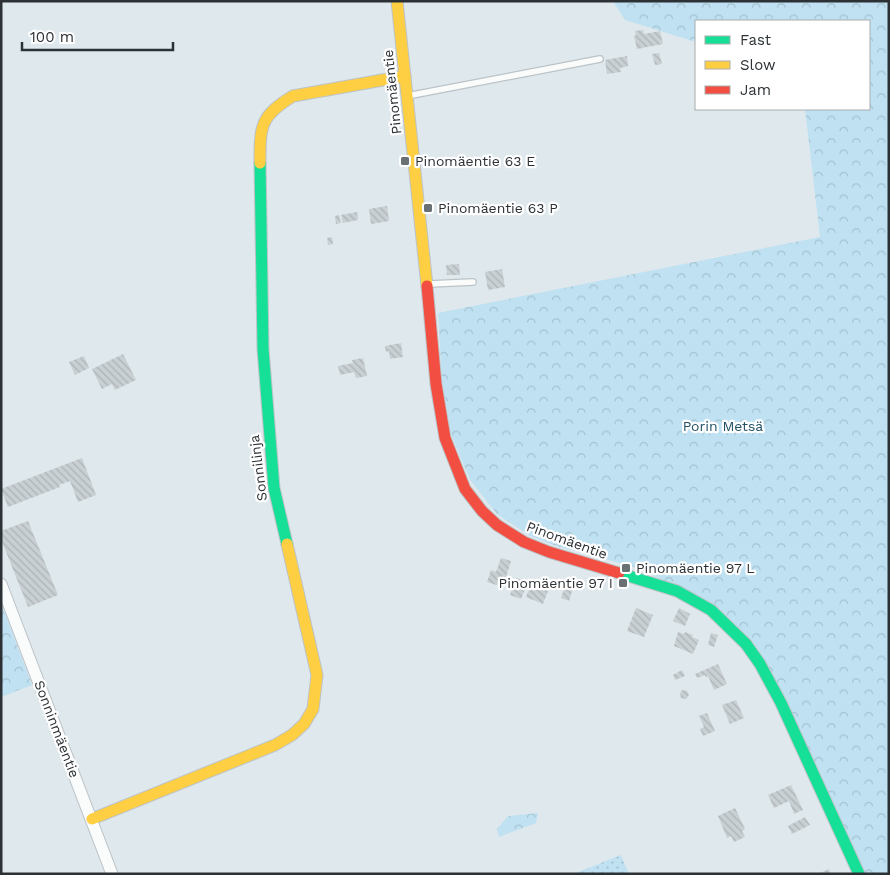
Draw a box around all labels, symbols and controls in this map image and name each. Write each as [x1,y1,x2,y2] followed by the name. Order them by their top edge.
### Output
[22,20,174,52] scale bar
[695,20,870,110] legend
[30,28,74,46] text: 100 m
[740,31,772,49] text: Fast
[380,49,404,135] street label: Pinomäentie
[740,56,776,74] text: Slow
[740,81,771,99] text: Jam
[415,153,535,169] place label: Pinomäentie 63 E
[399,155,411,167] marker: Pinomäentie 63 E
[438,200,558,216] place label: Pinomäentie 63 P
[422,202,434,214] marker: Pinomäentie 63 P
[683,418,763,434] park label: Porin Metsä
[246,434,270,502] street label: Sonnilinja
[524,518,610,562] street label: Pinomäentie
[636,560,755,576] place label: Pinomäentie 97 L
[620,562,632,574] marker: Pinomäentie 97 L
[499,575,613,591] place label: Pinomäentie 97 I
[617,577,629,589] marker: Pinomäentie 97 I
[31,678,83,780] street label: Sonninmäentie

